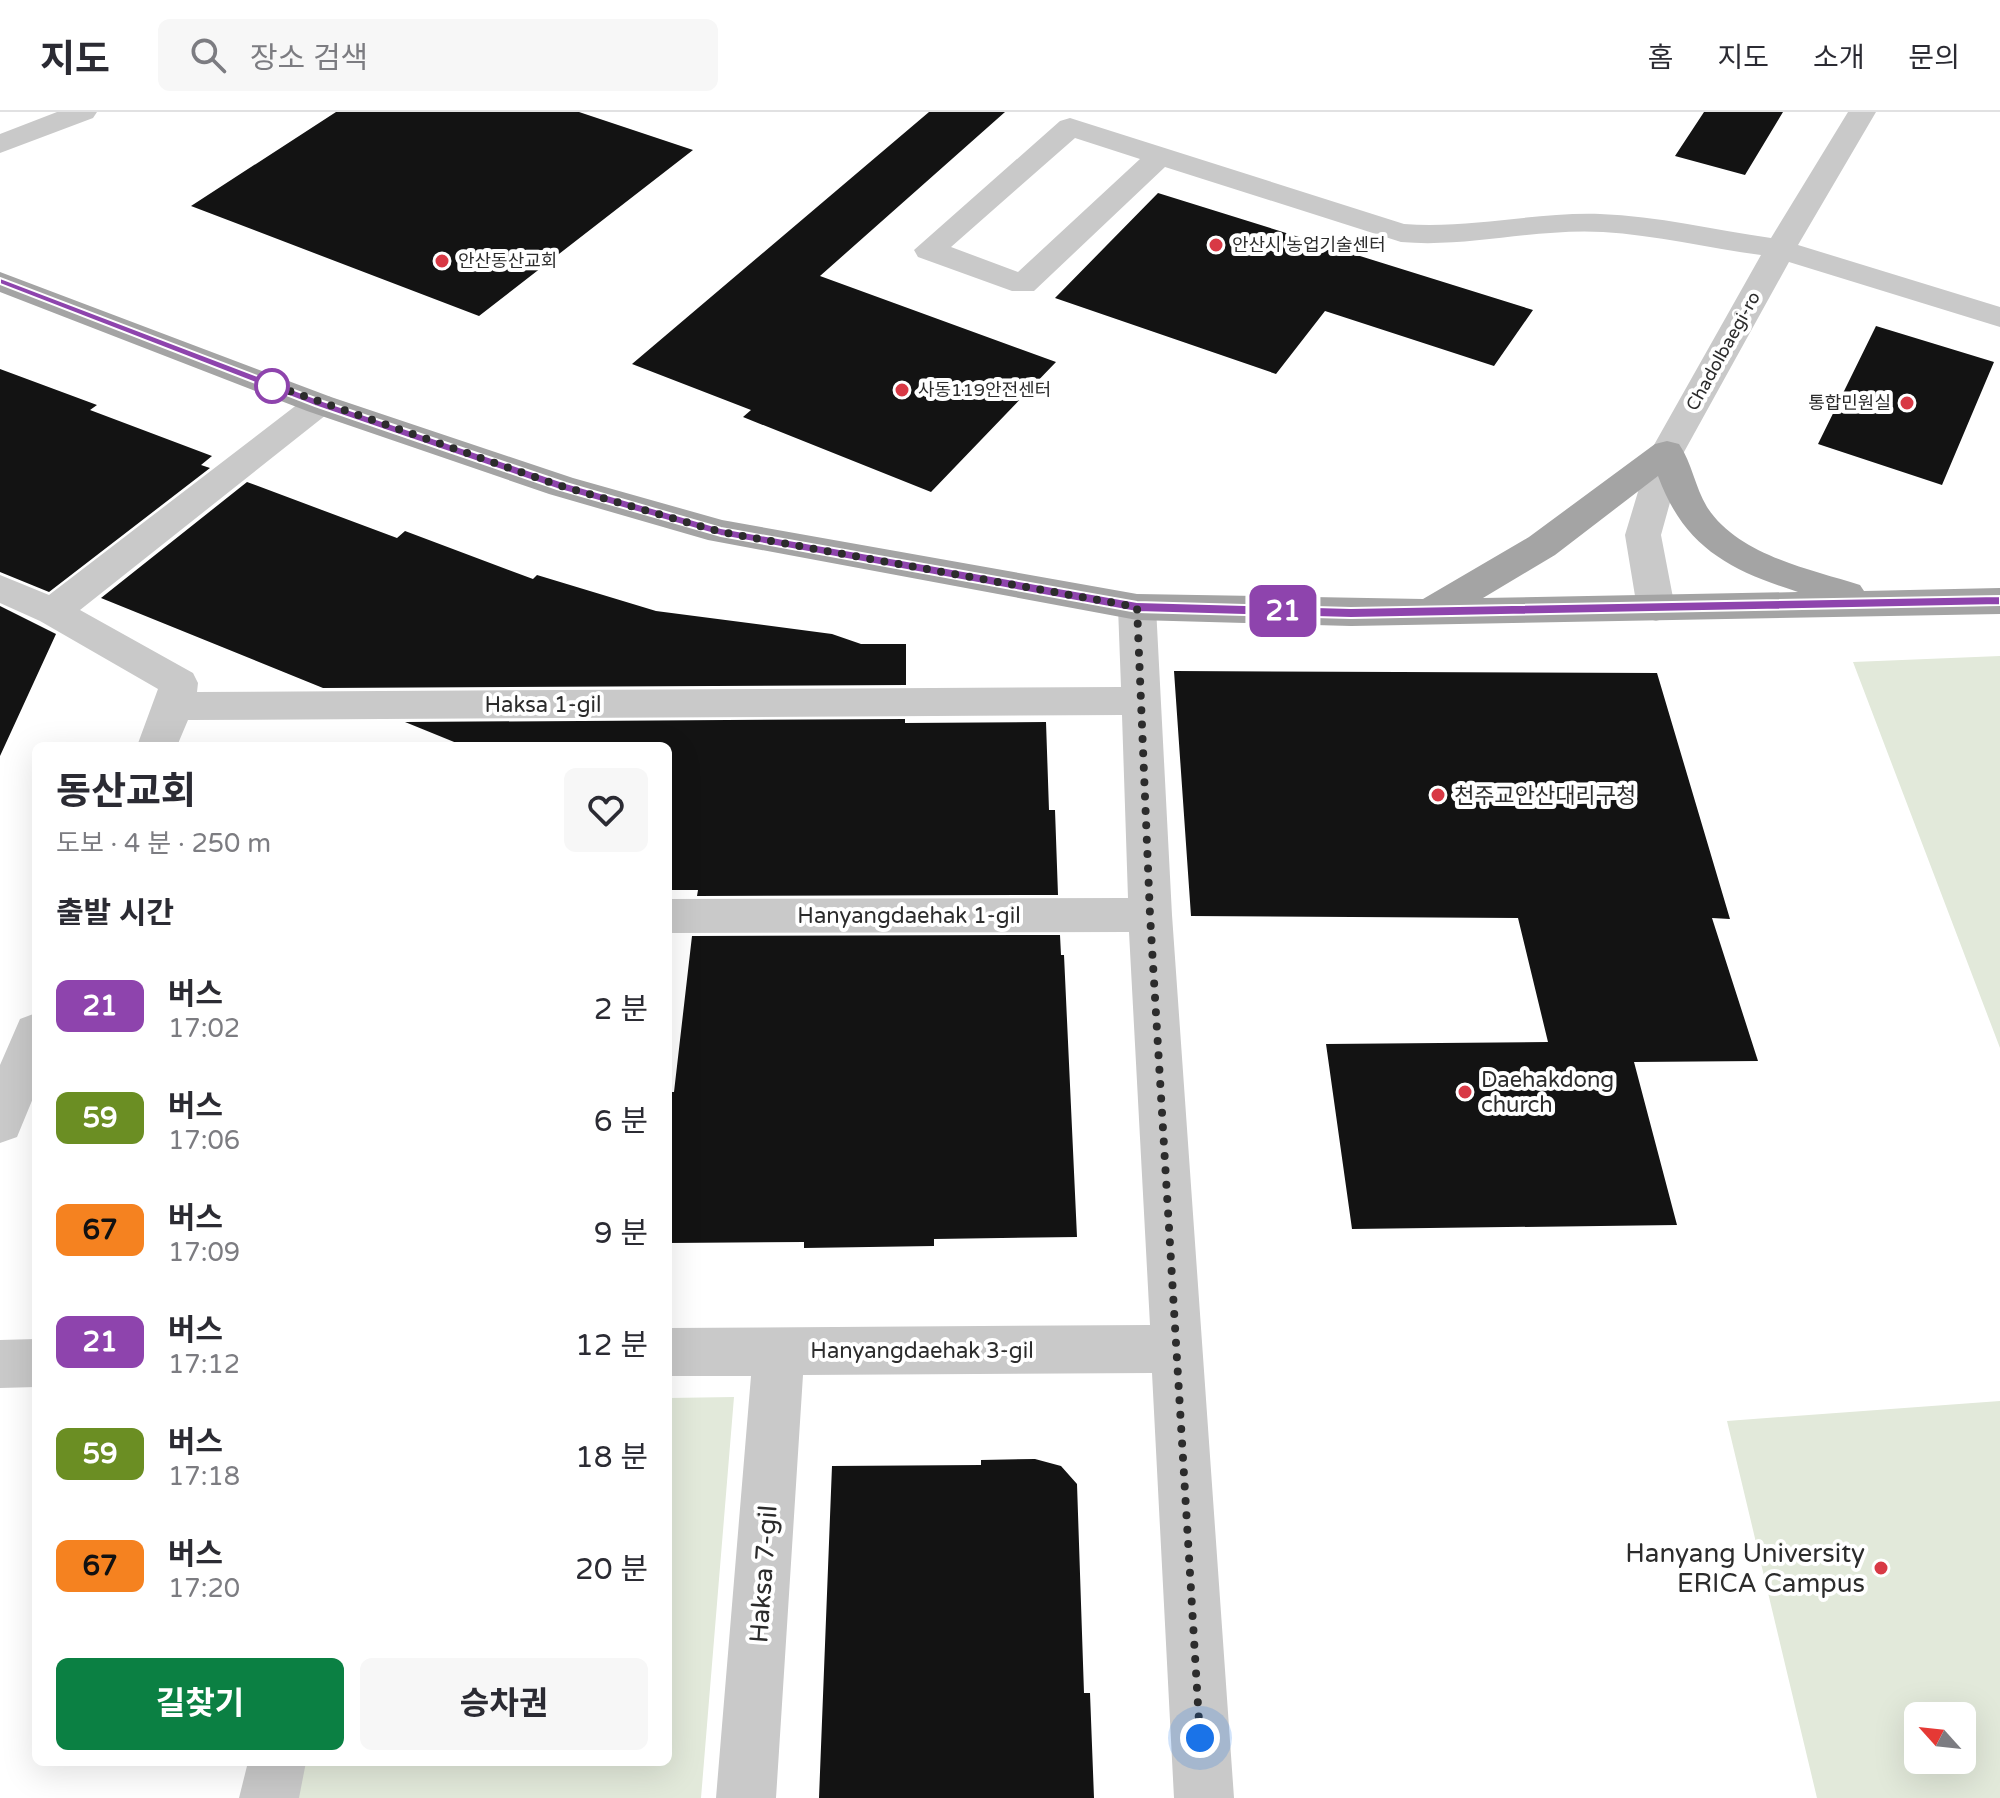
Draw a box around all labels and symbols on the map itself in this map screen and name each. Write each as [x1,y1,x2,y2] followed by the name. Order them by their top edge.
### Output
[1232,234,1386,256] place label: 안산시 농업기술센터
[1207,236,1225,254] marker: 안산시 농업기술센터
[458,250,557,272] place label: 안산동산교회
[433,252,451,270] marker: 안산동산교회
[1681,288,1765,414] street label: Chadolbaegi-ro
[255,369,289,403] unlabelled marker
[918,379,1051,401] place label: 사동119안전센터
[893,381,911,399] marker: 사동119안전센터
[1808,392,1891,414] place label: 통합민원실
[1898,394,1916,412] marker: 통합민원실
[1247,585,1319,637] line badge: 21
[484,692,602,718] street label: Haksa 1-gil
[1454,783,1636,809] place label: 천주교안산대리구청
[1429,786,1447,804] marker: 천주교안산대리구청
[797,903,1021,929] street label: Hanyangdaehak 1-gil
[1481,1067,1614,1118] place label: Daehakdong church
[1456,1083,1474,1101] marker: Daehakdong church
[810,1338,1034,1364] street label: Hanyangdaehak 3-gil
[743,1504,784,1644] street label: Haksa 7-gil
[1625,1538,1865,1599] place label: Hanyang University ERICA Campus
[1872,1559,1890,1577] marker: Hanyang University ERICA Campus
[1904,1702,1976,1774] north arrow
[1180,1718,1220,1758] your location

